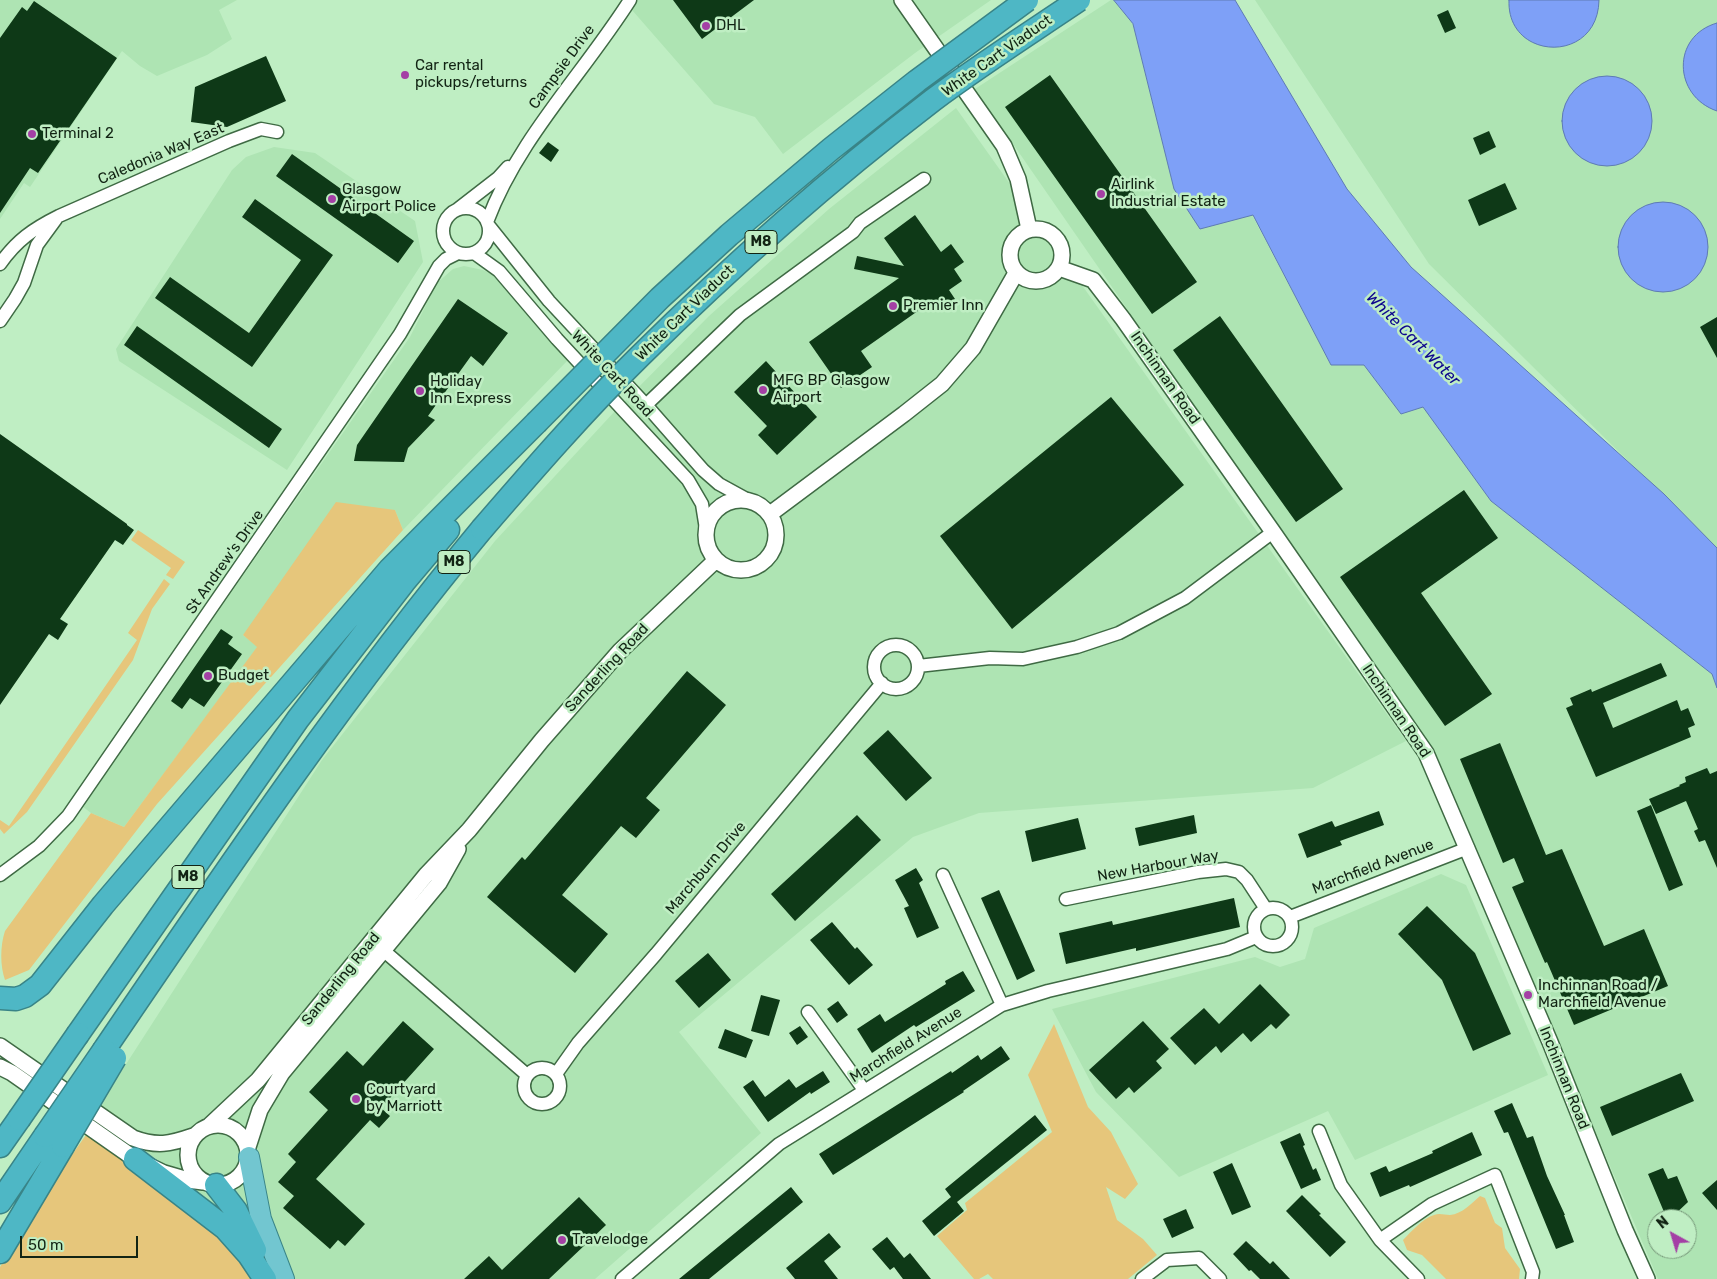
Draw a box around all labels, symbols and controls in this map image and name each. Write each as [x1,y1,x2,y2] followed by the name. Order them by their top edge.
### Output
[939,11,1055,101] street label: White Cart Viaduct
[716,17,745,35] place label: DHL
[700,20,712,32] marker: DHL
[525,21,599,113] street label: Campsie Drive
[415,57,527,92] place label: Car rental pickups/returns
[399,69,411,81] marker: Car rental pickups/returns
[95,119,227,189] street label: Caledonia Way East
[42,125,114,143] place label: Terminal 2
[26,128,38,140] marker: Terminal 2
[1111,176,1226,211] place label: Airlink Industrial Estate
[342,181,436,216] place label: Glasgow Airport Police
[1095,188,1107,200] marker: Airlink Industrial Estate
[326,193,338,205] marker: Glasgow Airport Police
[745,230,777,253] road number: M8
[632,261,738,365] street label: White Cart Viaduct
[1362,288,1464,390] water label: White Cart Water
[903,297,984,315] place label: Premier Inn
[887,300,899,312] marker: Premier Inn
[567,327,657,421] street label: White Cart Road
[1126,328,1204,428] street label: Inchinnan Road
[773,372,890,407] place label: MFG BP Glasgow Airport
[430,373,511,408] place label: Holiday Inn Express
[757,384,769,396] marker: MFG BP Glasgow Airport
[414,385,426,397] marker: Holiday Inn Express
[182,506,268,618] street label: St Andrew's Drive
[438,550,470,574] road number: M8
[561,620,653,716] street label: Sanderling Road
[1358,661,1434,761] street label: Inchinnan Road
[218,667,269,685] place label: Budget
[202,670,214,682] marker: Budget
[662,818,750,918] street label: Marchburn Drive
[1310,836,1436,898] street label: Marchfield Avenue
[1096,846,1220,886] street label: New Harbour Way
[172,866,204,889] road number: M8
[298,929,384,1029] street label: Sanderling Road
[1538,977,1666,1012] place label: Inchinnan Road / Marchfield Avenue
[1522,989,1534,1001] marker: Inchinnan Road / Marchfield Avenue
[847,1003,965,1087] street label: Marchfield Avenue
[1535,1024,1593,1132] street label: Inchinnan Road
[366,1081,442,1116] place label: Courtyard by Marriott
[350,1093,362,1105] marker: Courtyard by Marriott
[1647,1209,1697,1259] north arrow
[1654,1213,1672,1233] text: N
[22,1226,140,1258] scale bar
[572,1231,648,1249] place label: Travelodge
[556,1234,568,1246] marker: Travelodge
[28,1236,63,1254] text: 50 m

